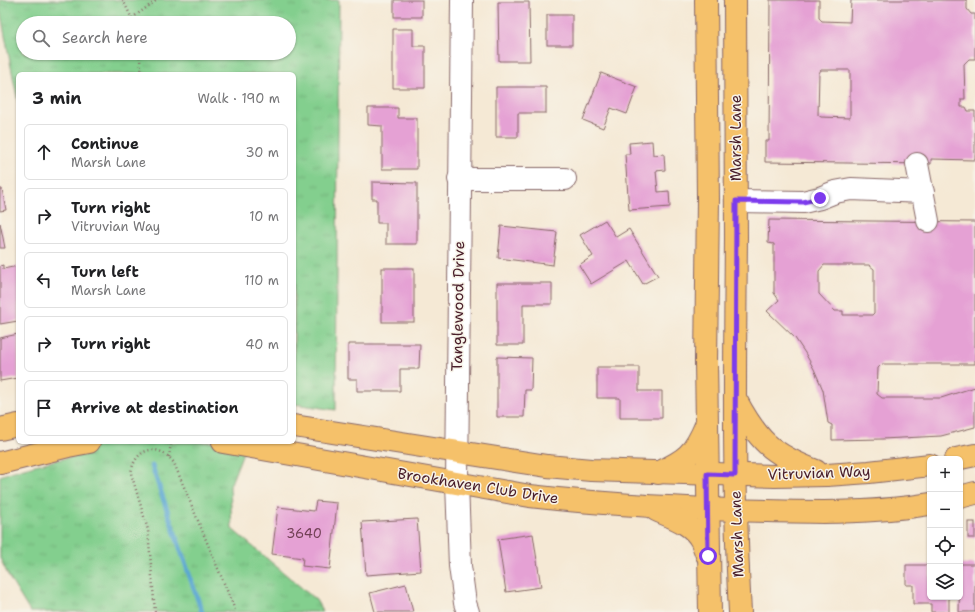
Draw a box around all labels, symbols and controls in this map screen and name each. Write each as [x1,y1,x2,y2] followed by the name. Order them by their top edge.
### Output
[16,16,296,60] search box
[30,27,52,49] icon: search
[62,28,148,48] text: Search here
[32,87,82,109] text: 3 min
[198,90,280,107] text: Walk · 190 m
[726,95,746,181] street label: Marsh Lane
[71,134,139,154] text: Continue
[33,141,55,163] icon: ahead
[245,144,279,161] text: 30 m
[71,154,146,171] text: Marsh Lane
[811,189,829,207] route end
[71,198,151,218] text: Turn right
[33,205,55,227] icon: right
[249,208,279,225] text: 10 m
[71,218,160,235] text: Vitruvian Way
[447,241,469,371] street label: Tanglewood Drive
[71,262,139,282] text: Turn left
[33,269,55,291] icon: left
[244,272,279,289] text: 110 m
[71,282,146,299] text: Marsh Lane
[33,333,55,355] icon: right
[71,334,151,354] text: Turn right
[245,336,279,353] text: 40 m
[33,397,55,419] icon: arrive
[71,398,239,418] text: Arrive at destination
[927,456,963,600] map controls
[927,456,963,492] button: +
[767,461,871,485] street label: Vitruvian Way
[396,463,560,509] street label: Brookhaven Club Drive
[725,490,749,578] street label: Marsh Lane
[927,492,963,528] button: −
[286,525,322,542] house number: 3640
[927,528,963,564] button: locate
[699,547,717,565] route start
[927,564,963,600] button: layers

